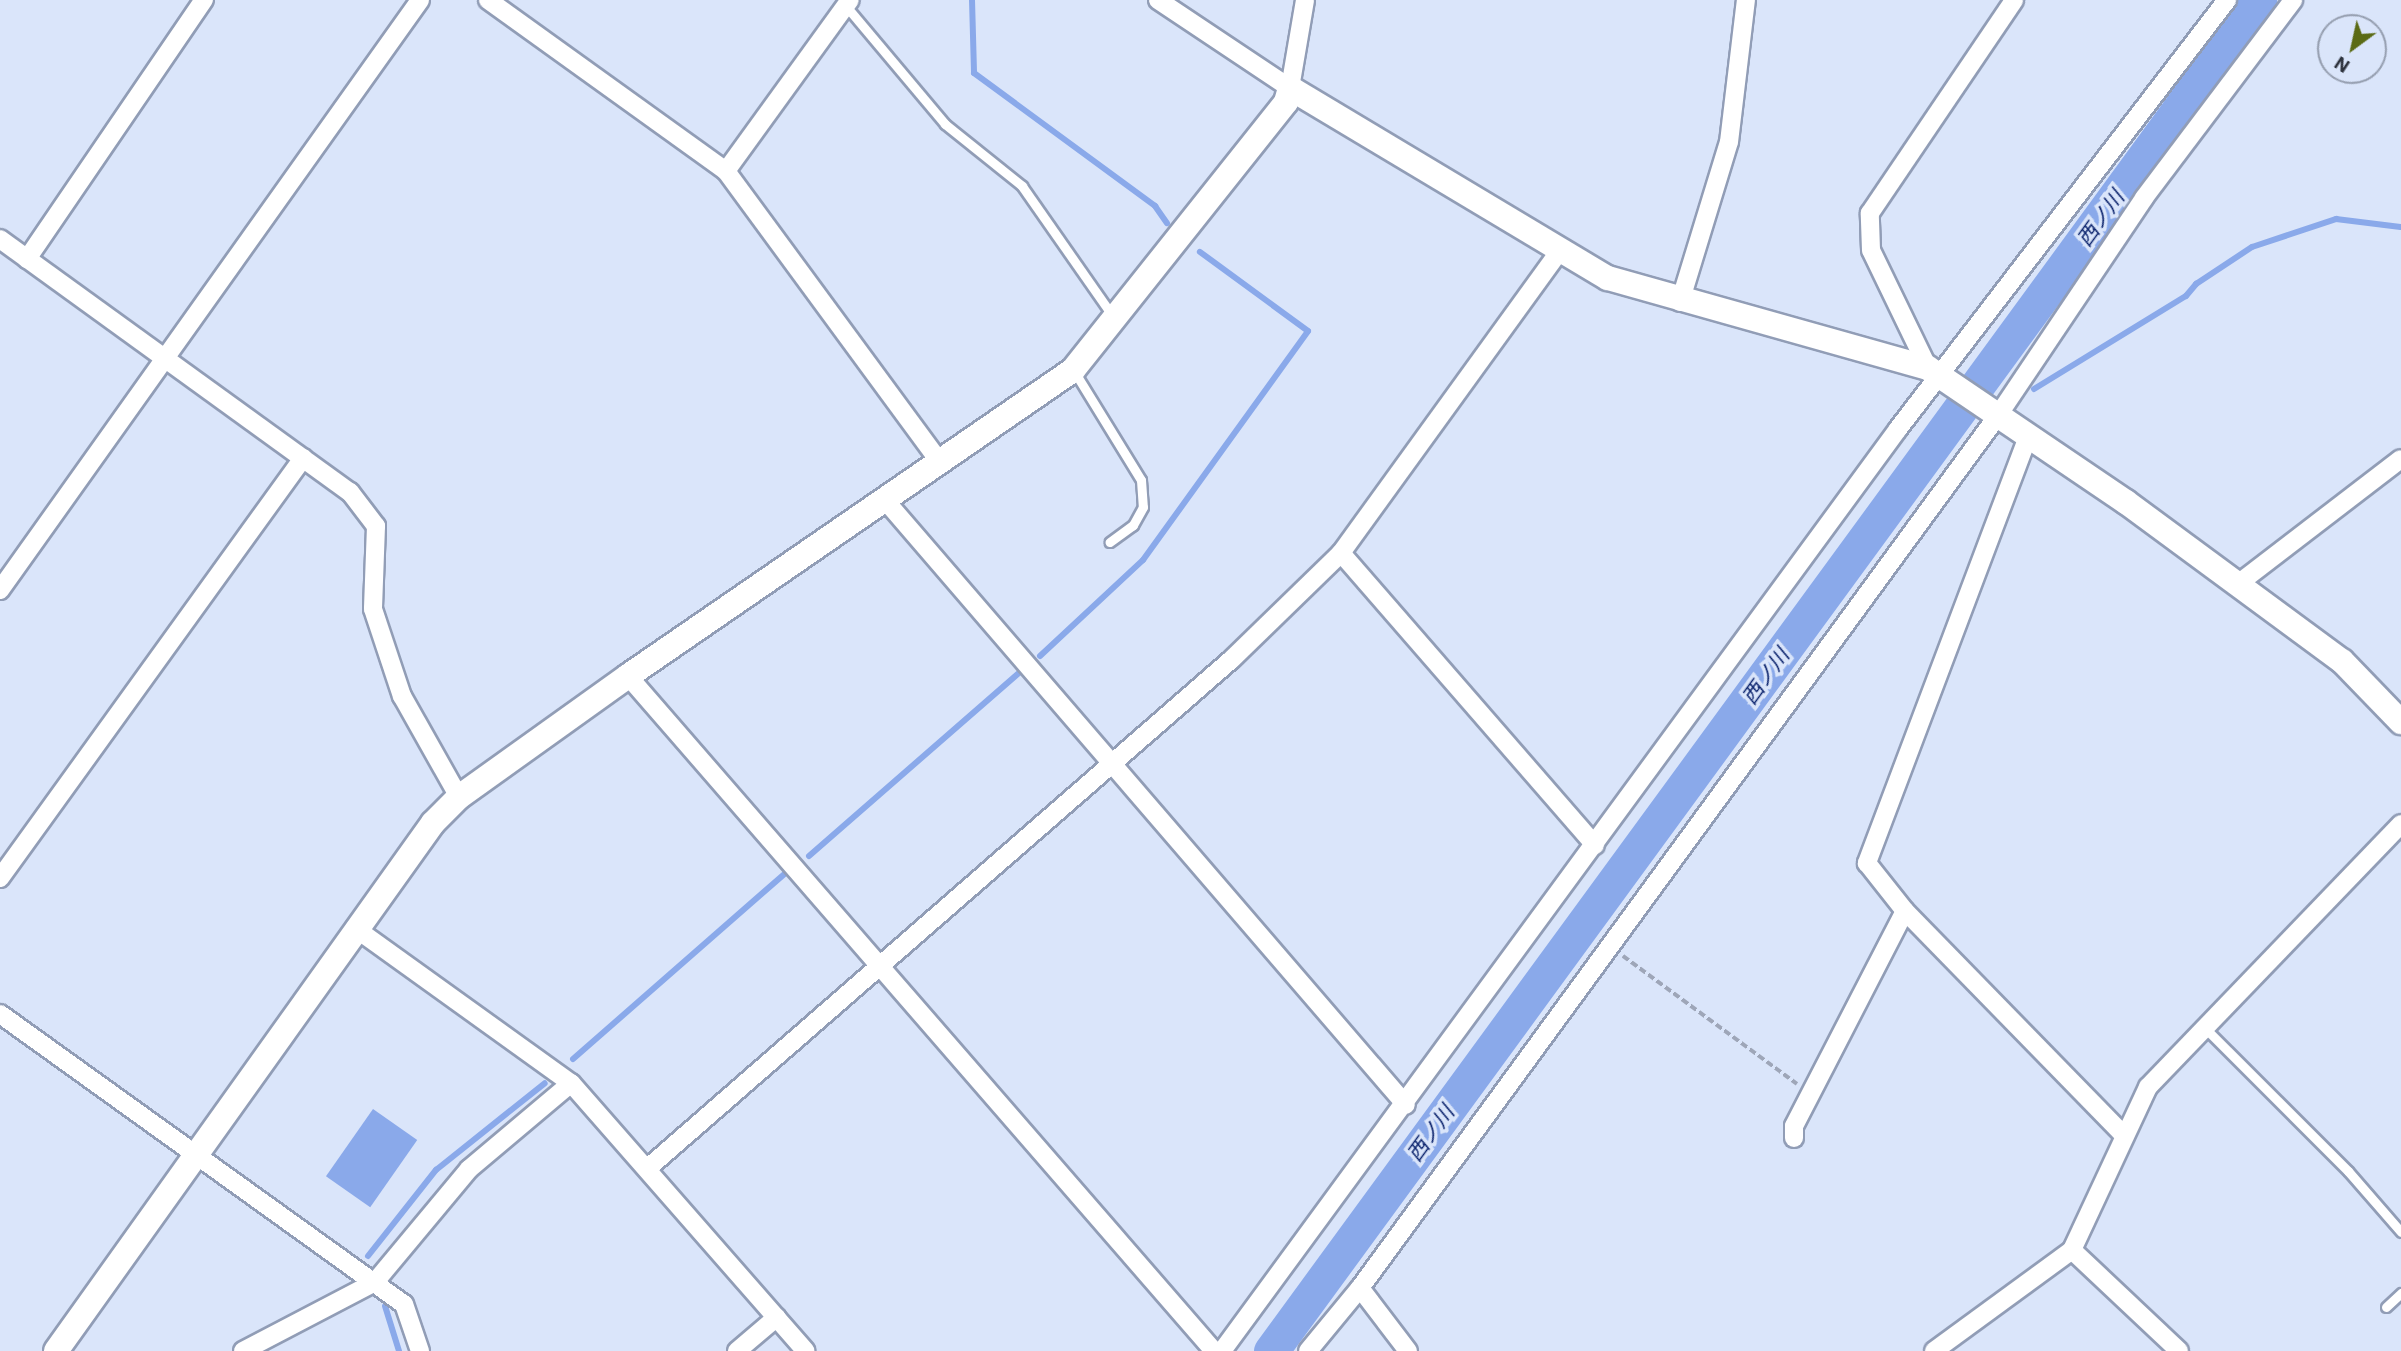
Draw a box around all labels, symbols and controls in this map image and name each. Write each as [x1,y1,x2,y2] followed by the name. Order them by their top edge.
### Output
[2317,14,2387,84] north arrow
[2329,51,2354,79] text: N
[2071,185,2129,251] water label: 西ノ川
[1736,643,1794,709] water label: 西ノ川
[1401,1100,1459,1166] water label: 西ノ川

